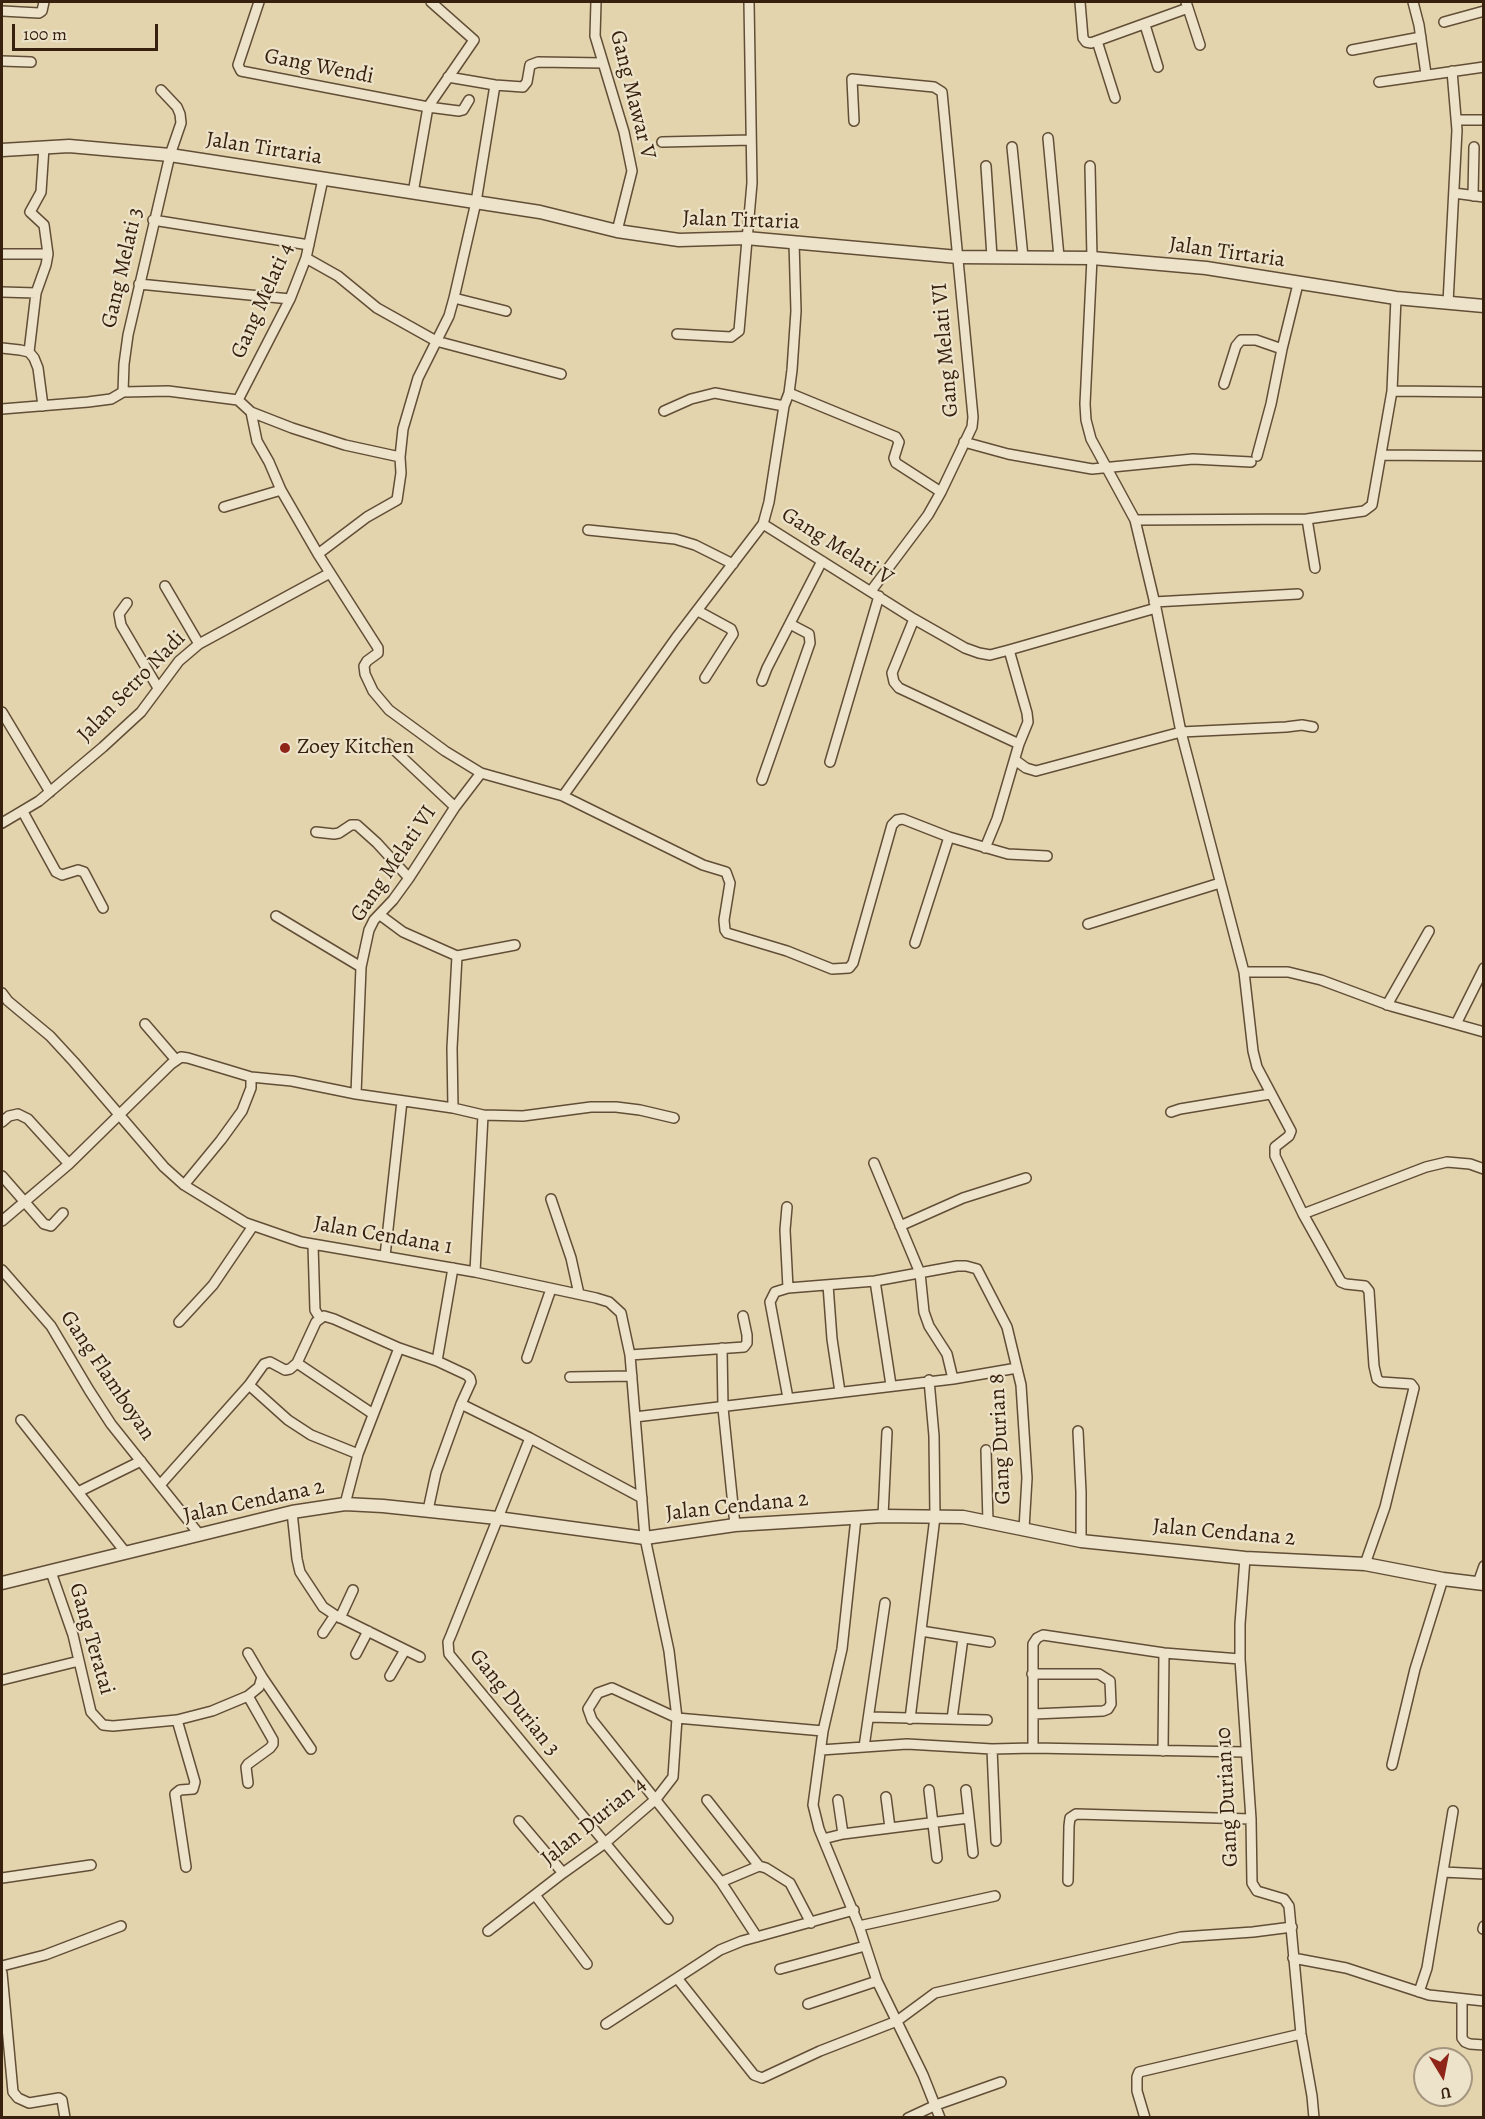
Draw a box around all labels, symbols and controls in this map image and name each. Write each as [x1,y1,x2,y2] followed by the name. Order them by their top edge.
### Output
[15,12,160,50] scale bar
[23,22,67,46] text: 100 m
[603,28,661,162] street label: Gang Mawar V
[262,43,376,91] street label: Gang Wendi
[204,127,324,171] street label: Jalan Tirtaria
[96,205,150,331] street label: Gang Melati 3
[682,206,800,236] street label: Jalan Tirtaria
[1167,232,1287,274] street label: Jalan Tirtaria
[226,239,300,363] street label: Gang Melati 4
[927,282,965,418] street label: Gang Melati VI
[776,502,898,592] street label: Gang Melati V
[72,626,192,748] street label: Jalan Setro Nadi
[297,735,414,761] place label: Zoey Kitchen
[278,741,292,755] marker: Zoey Kitchen
[345,801,443,927] street label: Gang Melati VI
[312,1211,454,1261] street label: Jalan Cendana 1
[54,1306,160,1446] street label: Gang Flamboyan
[984,1373,1018,1505] street label: Gang Durian 8
[181,1474,327,1530] street label: Jalan Cendana 2
[664,1486,810,1528] street label: Jalan Cendana 2
[1152,1514,1296,1552] street label: Jalan Cendana 2
[62,1580,120,1698] street label: Gang Teratai
[463,1644,565,1762] street label: Gang Durian 3
[1211,1726,1245,1868] street label: Gang Durian 10
[536,1772,652,1872] street label: Jalan Durian 4
[1413,2047,1473,2107] north arrow
[1439,2081,1453,2105] text: U

